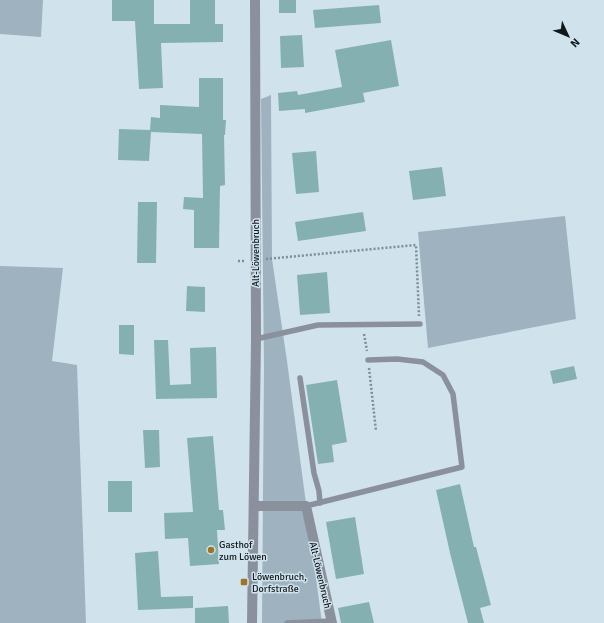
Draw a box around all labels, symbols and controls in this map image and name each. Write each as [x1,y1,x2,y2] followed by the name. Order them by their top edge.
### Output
[548,16,588,56] north arrow
[567,35,582,50] text: N
[250,219,262,287] street label: Alt-Löwenbruch
[219,539,267,563] place label: Gasthof zum Löwen
[307,541,334,610] street label: Alt-Löwenbruch
[206,545,216,555] marker: Gasthof zum Löwen
[252,571,307,595] place label: Löwenbruch, Dorfstraße
[239,577,249,587] marker: Löwenbruch, Dorfstraße

